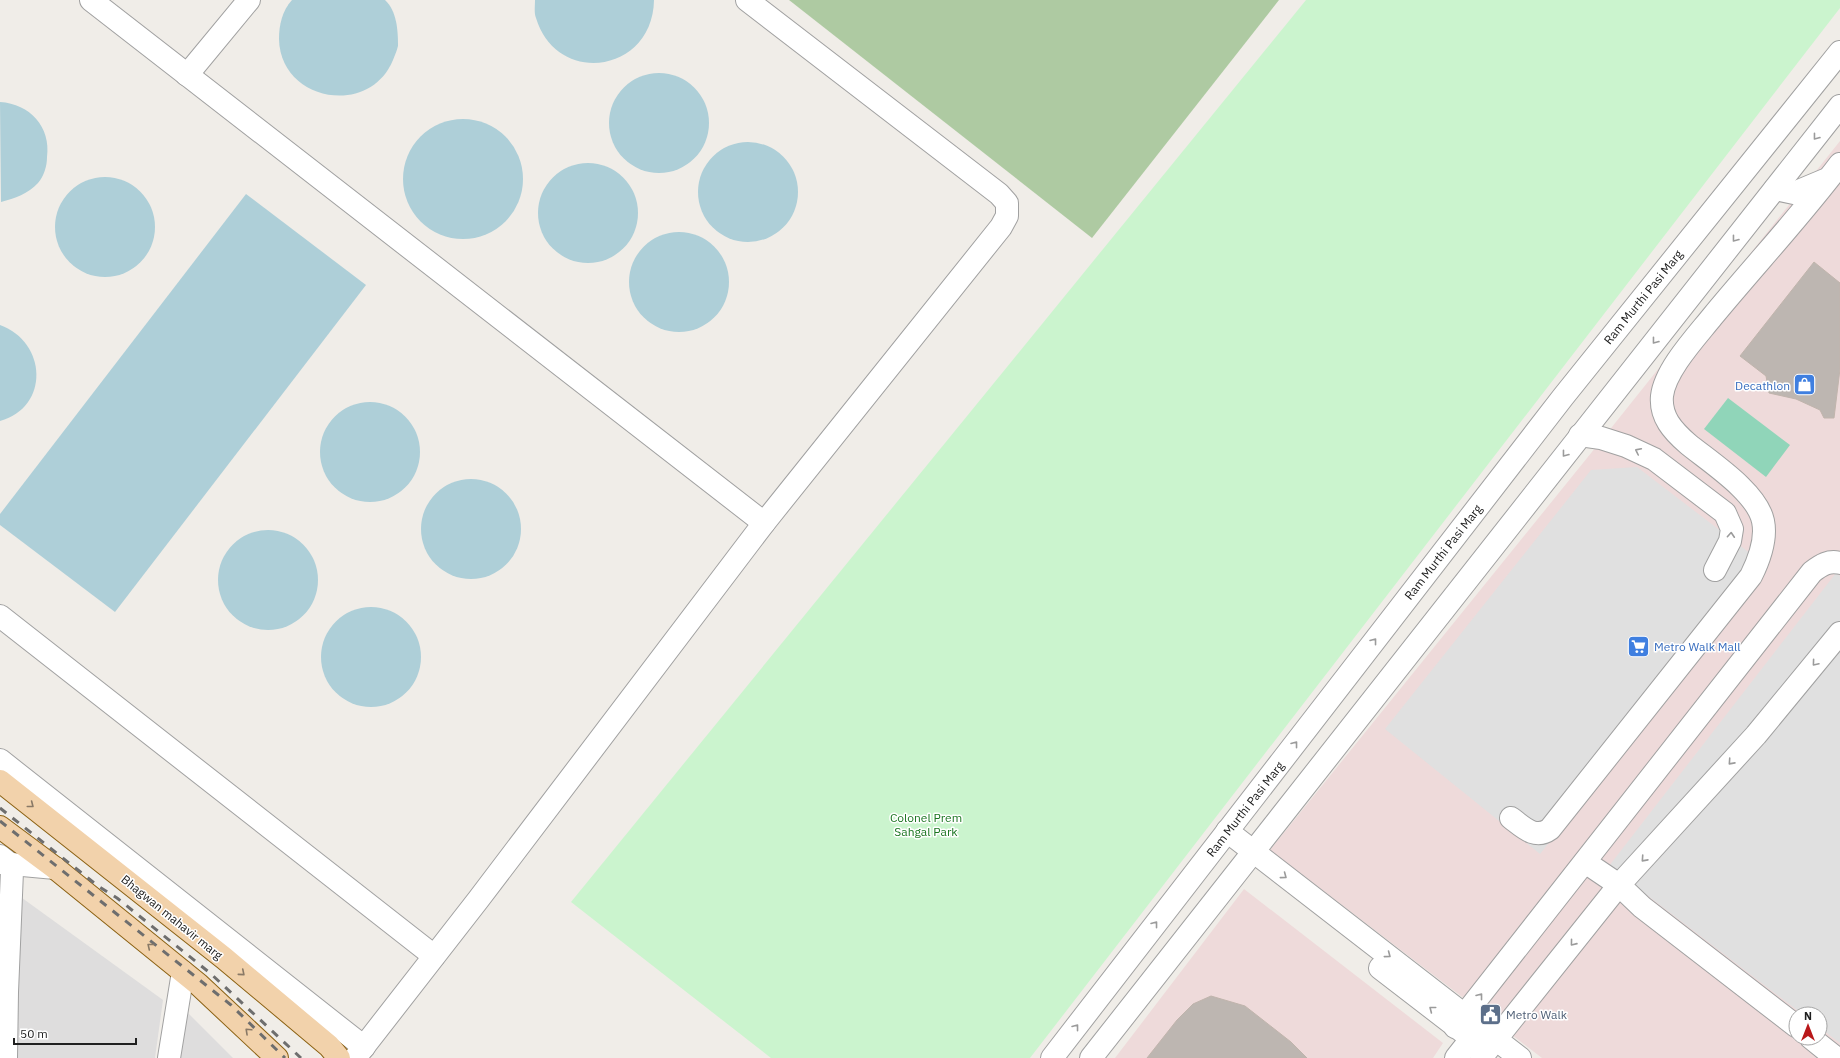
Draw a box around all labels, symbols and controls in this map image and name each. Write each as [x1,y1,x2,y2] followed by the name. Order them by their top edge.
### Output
[1814,133,1821,140] one-way arrow
[1733,235,1740,242] one-way arrow
[1600,246,1686,347] street label: Ram Murthi Pasi Marg
[1652,337,1659,344] one-way arrow
[1792,372,1818,398] shop icon: Decathlon
[1735,378,1790,393] place label: Decathlon
[1635,448,1642,456] one-way arrow
[1563,450,1570,457] one-way arrow
[1401,501,1485,603] street label: Ram Murthi Pasi Marg
[1726,532,1735,538] one-way arrow
[1625,633,1651,659] supermarket icon: Metro Walk Mall
[1369,638,1376,645] one-way arrow
[1654,639,1740,654] place label: Metro Walk Mall
[1813,659,1820,666] one-way arrow
[1290,741,1297,748] one-way arrow
[1203,758,1287,860] street label: Ram Murthi Pasi Marg
[1729,758,1736,765] one-way arrow
[26,801,33,808] one-way arrow
[890,810,962,839] park label: Colonel Prem Sahgal Park
[1641,854,1648,861] one-way arrow
[118,871,226,963] street label: Bhagwan mahavir marg
[1280,872,1287,879] one-way arrow
[1151,922,1158,929] one-way arrow
[1571,938,1578,945] one-way arrow
[148,943,155,950] one-way arrow
[1383,950,1390,957] one-way arrow
[237,969,245,976] one-way arrow
[1475,994,1482,1001] one-way arrow
[1477,1001,1503,1027] public building icon: Metro Walk
[1429,1006,1436,1013] one-way arrow
[1788,1006,1828,1046] north arrow
[1506,1007,1568,1022] place label: Metro Walk
[1804,1009,1812,1023] text: N
[14,1020,136,1046] scale bar
[1071,1025,1078,1032] one-way arrow
[20,1026,48,1041] text: 50 m
[245,1029,253,1036] one-way arrow

